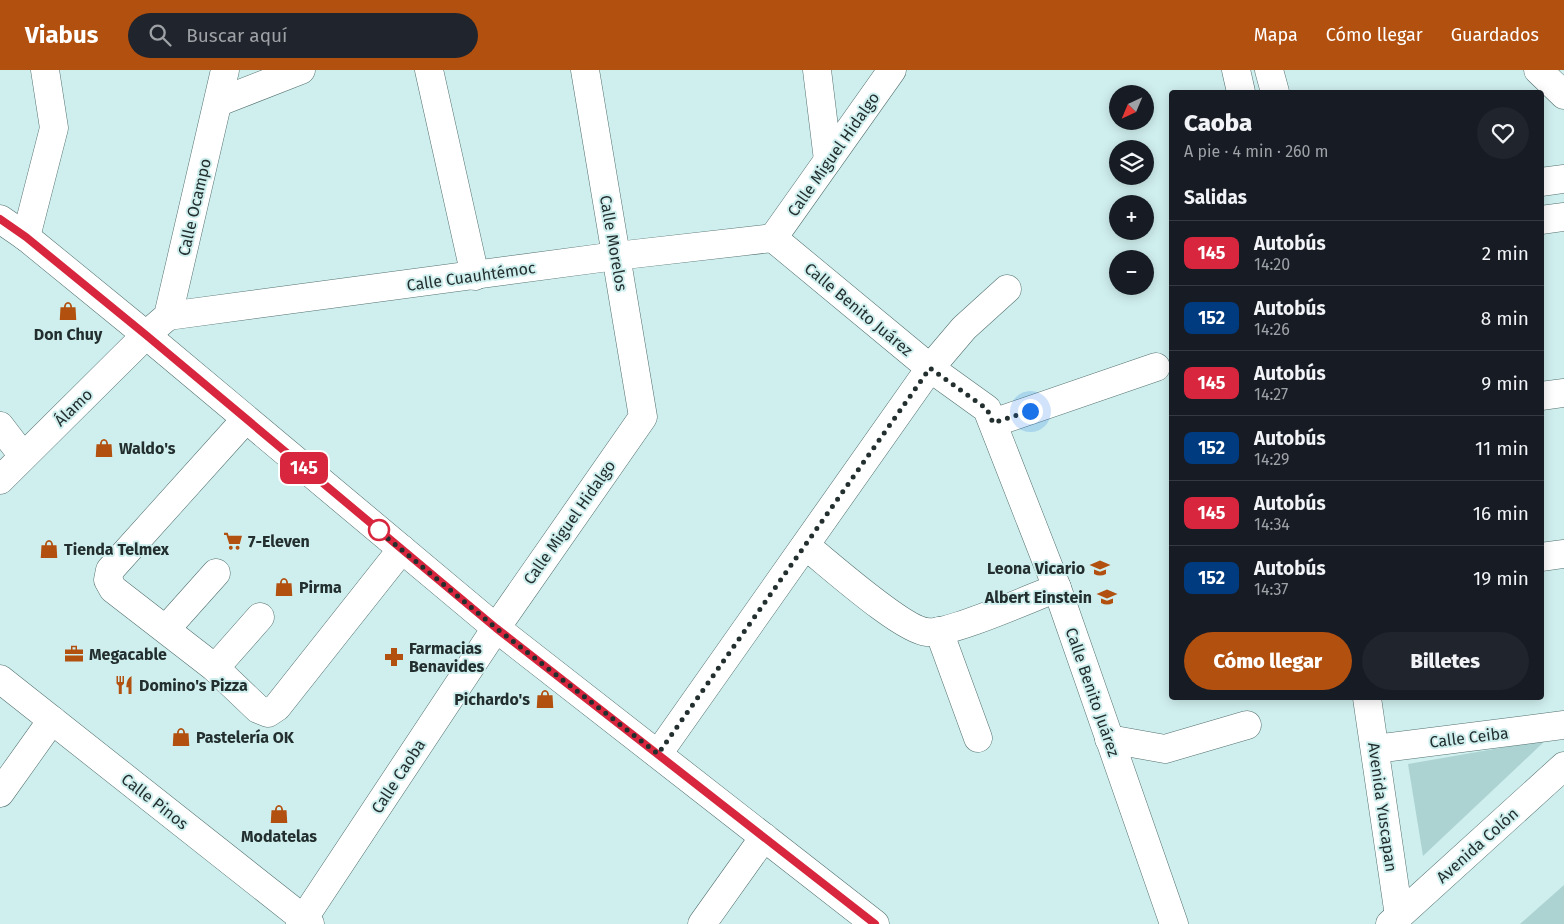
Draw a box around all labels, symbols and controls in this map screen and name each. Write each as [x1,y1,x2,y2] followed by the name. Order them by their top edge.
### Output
[128,13,478,58] search box
[25,21,98,49] text: Viabus
[146,21,174,49] icon: search
[186,24,287,47] text: Buscar aquí
[1254,24,1298,46] text: Mapa
[1326,24,1423,46] text: Cómo llegar
[1451,24,1539,46] text: Guardados
[1109,85,1154,130] north arrow
[1109,85,1154,295] map controls
[783,89,883,220] street label: Calle Miguel Hidalgo
[1477,107,1529,159] button: heart
[1184,109,1252,137] text: Caoba
[1109,140,1154,185] button: layers
[1184,142,1328,161] text: A pie · 4 min · 260 m
[174,157,215,258] street label: Calle Ocampo
[1184,186,1247,209] text: Salidas
[596,194,631,293] street label: Calle Morelos
[1109,195,1154,240] button: +
[1254,232,1326,255] text: Autobús
[1198,242,1226,264] text: 145
[1482,242,1529,265] text: 2 min
[1109,250,1154,295] button: −
[1254,255,1290,274] text: 14:20
[405,258,537,295] street label: Calle Cuauhtémoc
[801,259,917,360] street label: Calle Benito Juárez
[1254,297,1326,320] text: Autobús
[57,300,79,322] shop icon: Don Chuy
[1198,307,1225,329] text: 152
[1481,307,1529,330] text: 8 min
[1254,320,1290,339] text: 14:26
[34,325,103,344] place label: Don Chuy
[1254,362,1326,385] text: Autobús
[1198,372,1226,394] text: 145
[1481,372,1529,395] text: 9 min
[50,384,96,430] street label: Álamo
[1254,385,1288,404] text: 14:27
[1018,399,1043,424] your location
[1254,427,1326,450] text: Autobús
[93,437,115,459] shop icon: Waldo's
[1198,437,1225,459] text: 152
[1475,437,1529,460] text: 11 min
[119,439,176,458] place label: Waldo's
[1254,450,1289,469] text: 14:29
[275,452,333,484] line badge: 145
[290,457,318,479] text: 145
[519,457,619,588] street label: Calle Miguel Hidalgo
[1254,492,1326,515] text: Autobús
[1198,502,1226,524] text: 145
[1473,502,1529,525] text: 16 min
[1254,515,1290,534] text: 14:34
[368,519,390,541] unlabelled marker
[222,530,244,552] supermarket icon: 7-Eleven
[248,532,310,551] place label: 7-Eleven
[38,538,60,560] shop icon: Tienda Telmex
[64,540,170,559] place label: Tienda Telmex
[1089,557,1111,579] school or university icon: Leona Vicario
[1254,557,1326,580] text: Autobús
[987,559,1085,578] place label: Leona Vicario
[1198,567,1225,589] text: 152
[1473,567,1529,590] text: 19 min
[273,576,295,598] shop icon: Pirma
[299,578,342,597] place label: Pirma
[1254,580,1288,599] text: 14:37
[1096,586,1118,608] school or university icon: Albert Einstein
[984,588,1092,607] place label: Albert Einstein
[1062,625,1124,759] street label: Calle Benito Juárez
[1184,632,1352,690] button: Cómo llegar
[1362,632,1529,690] button: Billetes
[409,639,485,676] place label: Farmacias Benavides
[63,643,85,665] office icon: Megacable
[89,645,167,664] place label: Megacable
[383,646,405,668] pharmacy icon: Farmacias Benavides
[113,674,135,696] restaurant icon: Domino's Pizza
[139,676,248,695] place label: Domino's Pizza
[534,688,556,710] shop icon: Pichardo's
[454,690,530,709] place label: Pichardo's
[1428,723,1510,752] street label: Calle Ceiba
[170,726,192,748] shop icon: Pastelería OK
[196,728,295,747] place label: Pastelería OK
[367,736,429,817] street label: Calle Caoba
[1364,741,1401,873] street label: Avenida Yuscapan
[117,769,192,833] street label: Calle Pinos
[268,803,290,825] shop icon: Modatelas
[1433,804,1522,887] street label: Avenida Colón
[241,827,317,846] place label: Modatelas

